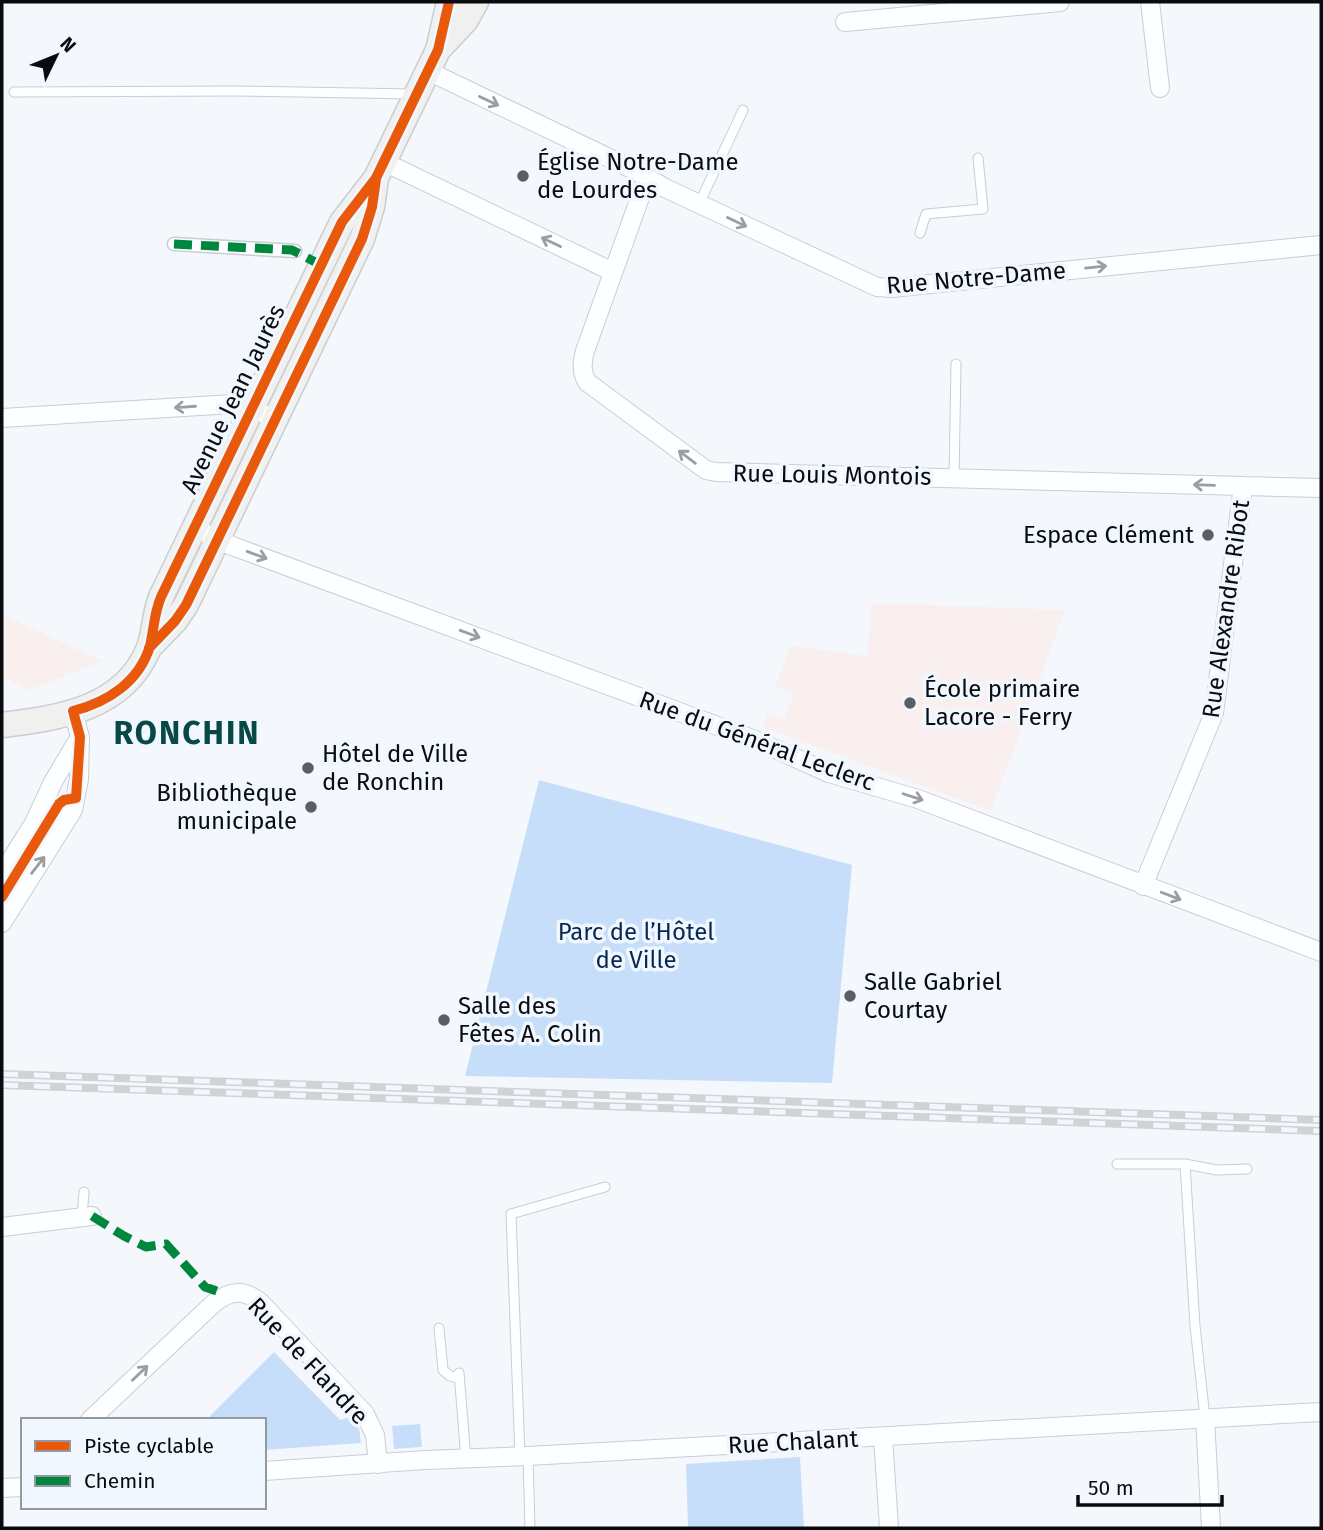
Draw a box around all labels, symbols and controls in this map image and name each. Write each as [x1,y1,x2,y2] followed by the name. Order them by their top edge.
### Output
[21,21,91,91] north arrow
[55,32,81,57] text: N
[478,95,499,108] one-way arrow
[537,147,739,204] place label: Église Notre-Dame de Lourdes
[515,168,531,184] marker: Église Notre-Dame de Lourdes
[726,216,747,230] one-way arrow
[541,235,562,248] one-way arrow
[885,256,1067,300] street label: Rue Notre-Dame
[1084,260,1107,273] one-way arrow
[175,300,291,498] street label: Avenue Jean Jaurès
[174,400,197,413] one-way arrow
[678,450,697,465] one-way arrow
[732,459,932,491] street label: Rue Louis Montois
[1193,479,1216,492] one-way arrow
[1197,498,1255,720] street label: Rue Alexandre Ribot
[1023,521,1194,549] place label: Espace Clément
[1200,527,1216,543] marker: Espace Clément
[245,550,267,563] one-way arrow
[459,629,481,642] one-way arrow
[924,674,1080,731] place label: École primaire Lacore - Ferry
[635,685,879,797] street label: Rue du Général Leclerc
[902,695,918,711] marker: École primaire Lacore - Ferry
[114,714,260,752] district label: RONCHIN
[322,740,468,796] place label: Hôtel de Ville de Ronchin
[300,760,316,776] marker: Hôtel de Ville de Ronchin
[156,779,297,835] place label: Bibliothèque municipale
[902,791,924,804] one-way arrow
[303,799,319,815] marker: Bibliothèque municipale
[31,857,46,875] one-way arrow
[1160,891,1182,903] one-way arrow
[558,918,714,974] park label: Parc de l’Hôtel de Ville
[864,968,1002,1024] place label: Salle Gabriel Courtay
[842,988,858,1004] marker: Salle Gabriel Courtay
[458,992,602,1048] place label: Salle des Fêtes A. Colin
[436,1012,452,1028] marker: Salle des Fêtes A. Colin
[242,1292,374,1430] street label: Rue de Flandre
[131,1364,148,1381] one-way arrow
[21,1418,266,1509] legend
[727,1425,859,1459] street label: Rue Chalant
[84,1433,214,1459] text: Piste cyclable
[1078,1464,1222,1508] scale bar
[84,1468,156,1494] text: Chemin
[1088,1475,1134,1501] text: 50 m

